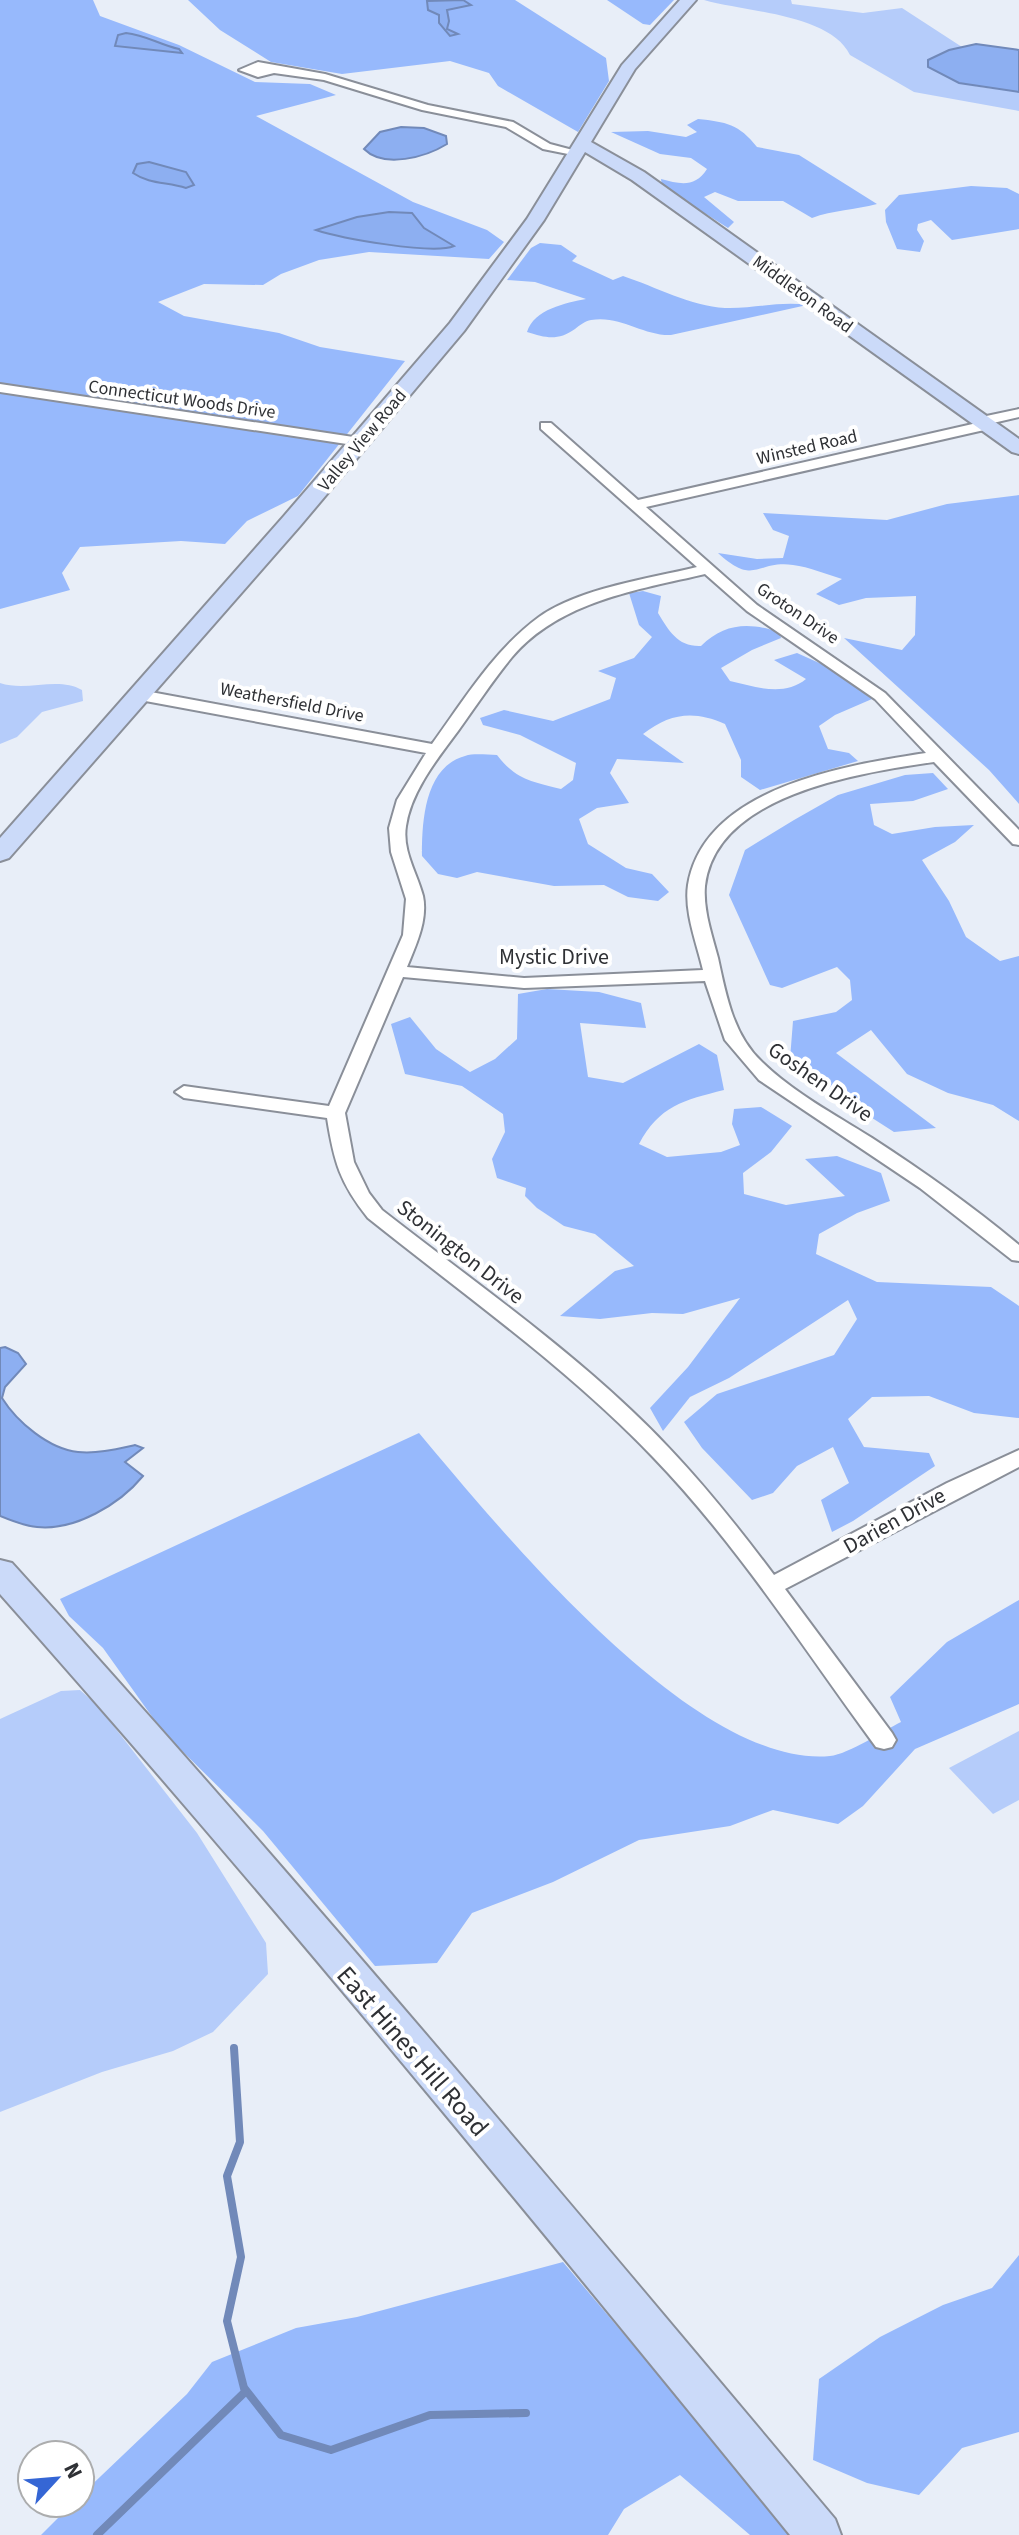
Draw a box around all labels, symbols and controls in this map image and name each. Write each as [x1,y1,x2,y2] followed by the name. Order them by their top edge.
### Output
[747,249,858,339] street label: Middleton Road
[87,374,277,425] street label: Connecticut Woods Drive
[312,384,412,497] street label: Valley View Road
[754,424,860,471] street label: Winsted Road
[751,577,844,650] street label: Groton Drive
[218,676,366,729] street label: Weathersfield Drive
[499,941,609,973] street label: Mystic Drive
[761,1034,880,1130] street label: Goshen Drive
[390,1192,531,1312] street label: Stonington Drive
[837,1480,952,1562] street label: Darien Drive
[328,1958,497,2145] street label: East Hines Hill Road
[16,2439,96,2519] north arrow
[55,2457,91,2484] text: N

